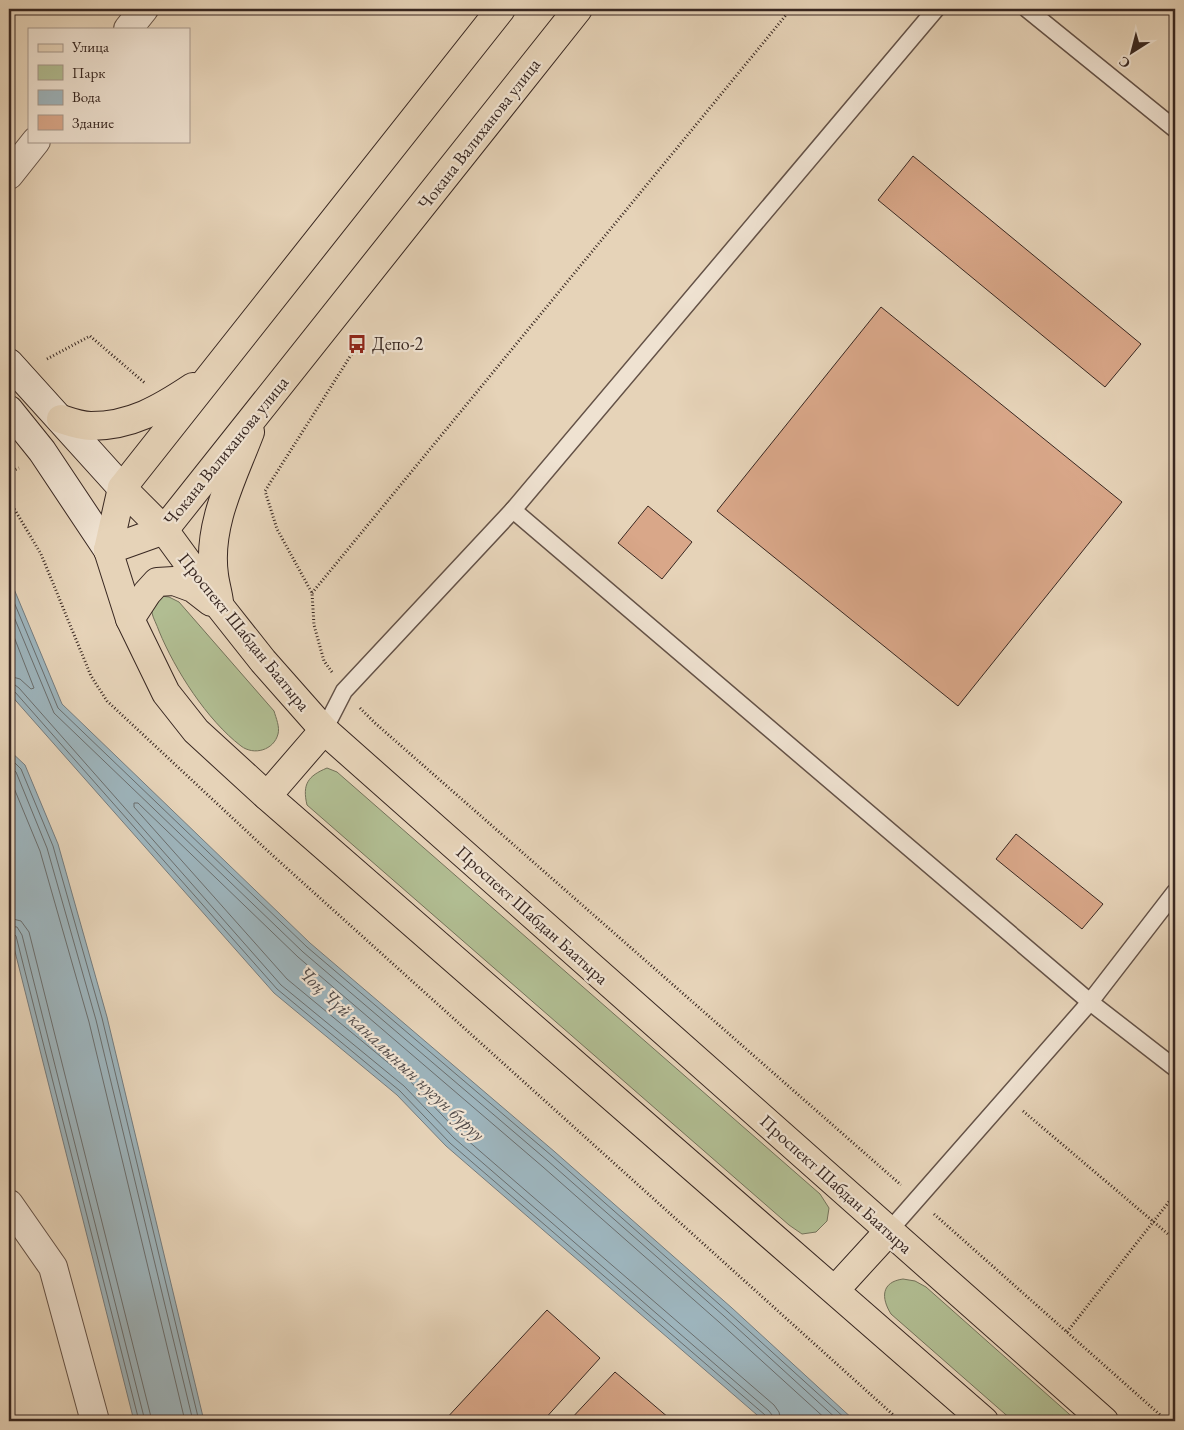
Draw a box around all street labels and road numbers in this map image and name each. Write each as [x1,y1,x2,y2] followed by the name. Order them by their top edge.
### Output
[412,53,545,214] street label: Чокана Валиханова улица
[158,371,294,530] street label: Чокана Валиханова улица
[173,548,316,716] street label: Проспект Шабдан Баатыра
[451,840,614,990] street label: Проспект Шабдан Баатыра
[755,1109,918,1259] street label: Проспект Шабдан Баатыра

